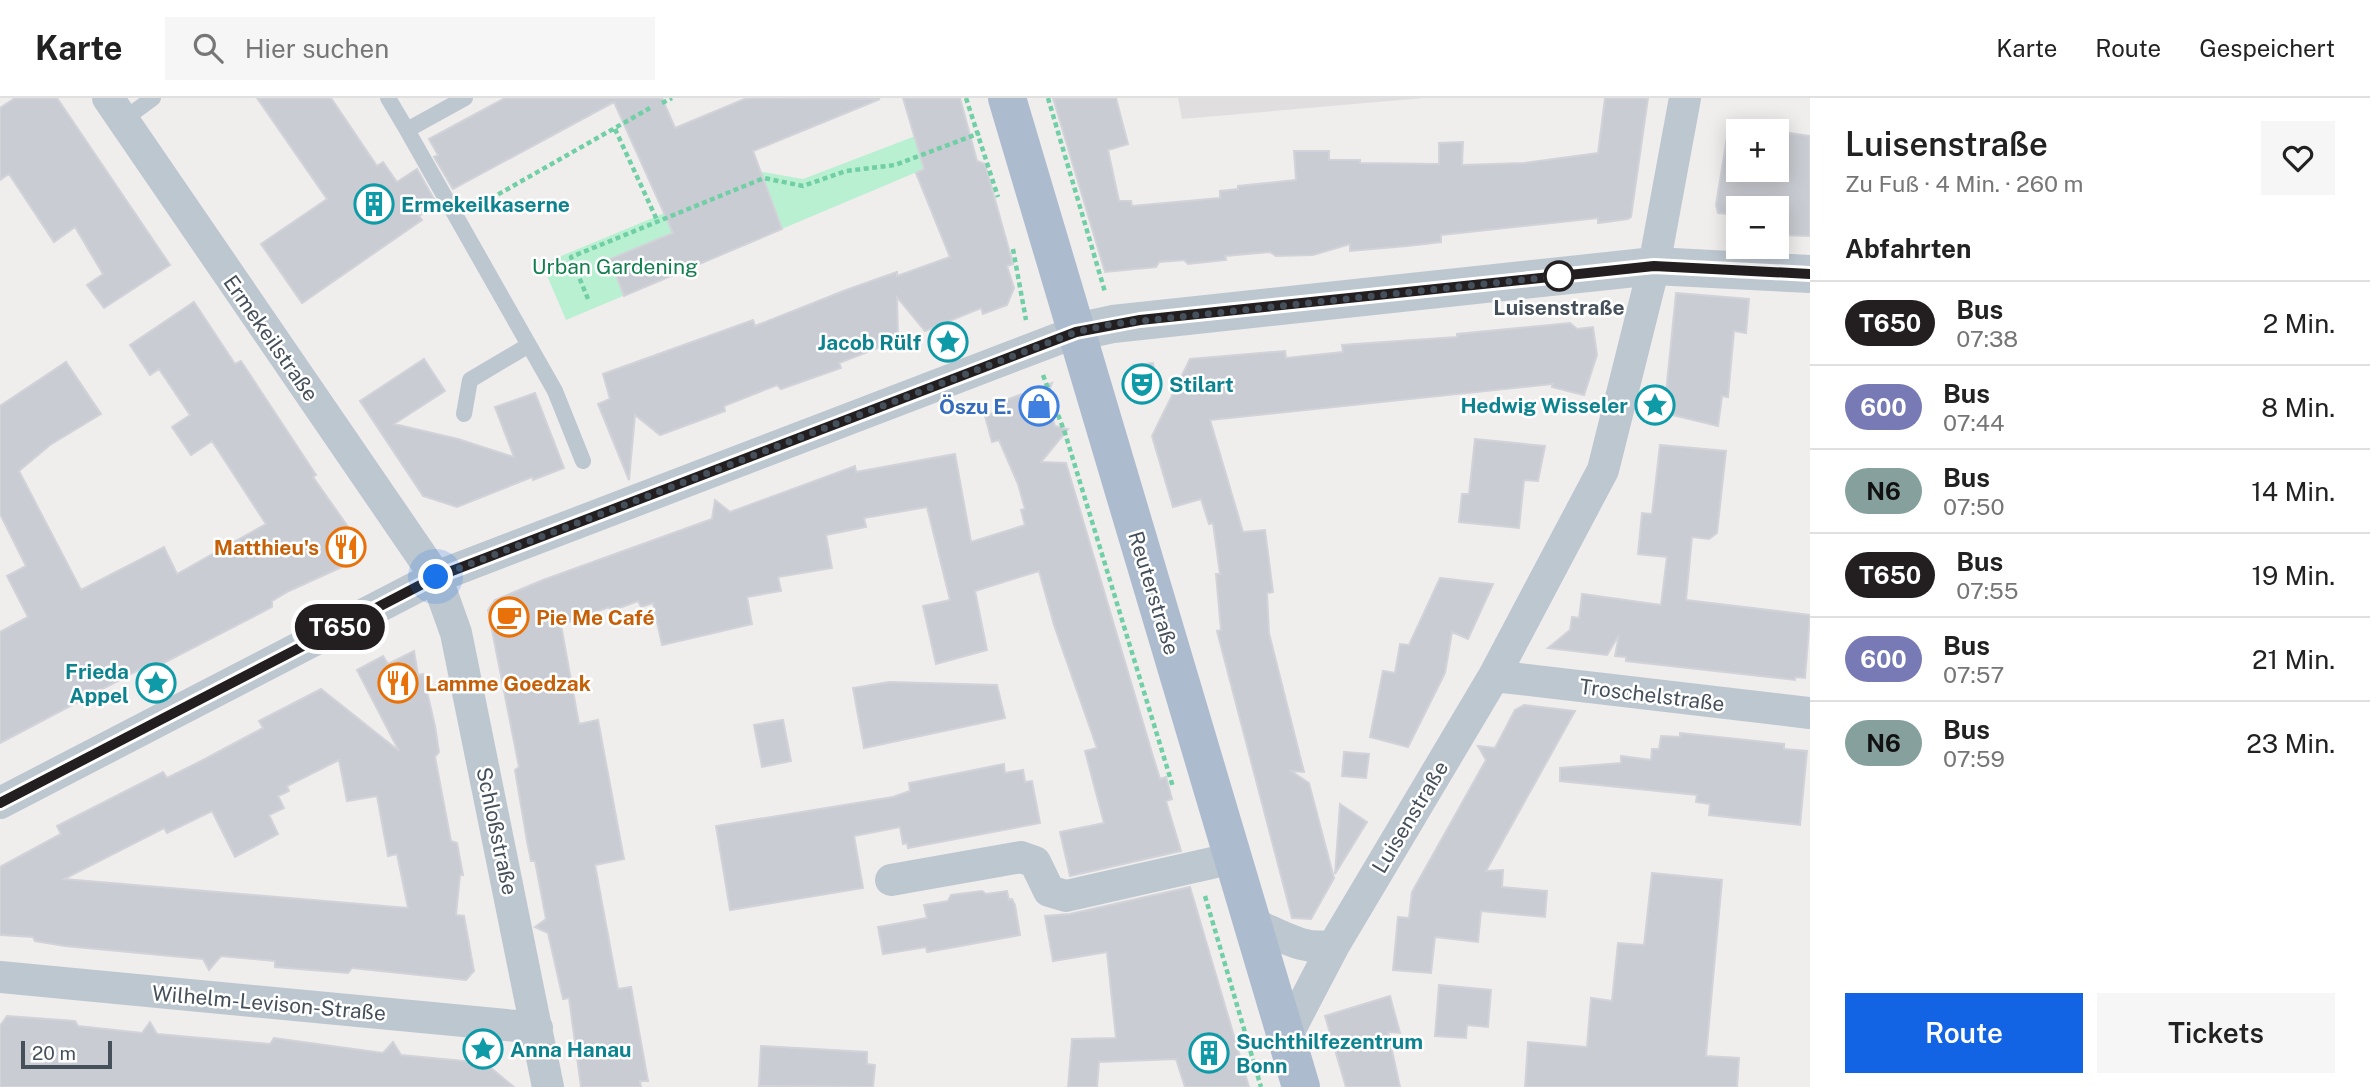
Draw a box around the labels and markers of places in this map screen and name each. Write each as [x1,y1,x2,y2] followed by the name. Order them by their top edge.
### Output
[353,183,395,225] building icon: Ermekeilkaserne
[401,192,570,217] place label: Ermekeilkaserne
[1544,261,1574,291] marker: Luisenstraße
[1493,295,1625,320] place label: Luisenstraße
[927,321,969,363] place icon: Jacob Rülf
[818,330,921,355] place label: Jacob Rülf
[1121,363,1163,405] theatre icon: Stilart
[1169,372,1234,397] place label: Stilart
[1634,384,1676,426] place icon: Hedwig Wisseler
[1018,385,1060,427] shop icon: Öszu E.
[1460,393,1628,418] place label: Hedwig Wisseler
[939,394,1012,419] place label: Öszu E.
[325,526,367,568] restaurant icon: Matthieu's
[214,535,319,560] place label: Matthieu's
[488,596,530,638] cafe icon: Pie Me Café
[536,605,655,630] place label: Pie Me Café
[65,659,129,708] place label: Frieda Appel
[135,662,177,704] place icon: Frieda Appel
[377,662,419,704] restaurant icon: Lamme Goedzak
[425,671,591,696] place label: Lamme Goedzak
[462,1028,504,1070] place icon: Anna Hanau
[1236,1029,1423,1078] place label: Suchthilfezentrum Bonn
[1188,1032,1230,1074] building icon: Suchthilfezentrum Bonn
[510,1037,632,1062] place label: Anna Hanau

